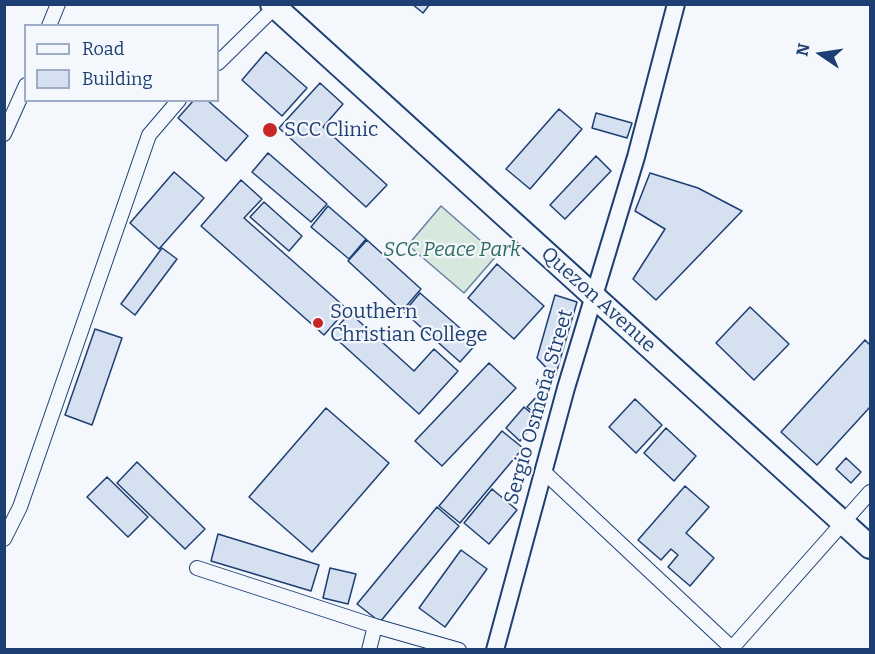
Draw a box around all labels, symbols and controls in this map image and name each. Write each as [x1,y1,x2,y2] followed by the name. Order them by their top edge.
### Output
[24,24,219,102] legend
[791,24,851,84] north arrow
[82,38,124,60] text: Road
[792,42,814,58] text: N
[82,68,153,90] text: Building
[284,118,378,142] place label: SCC Clinic
[261,121,279,139] marker: SCC Clinic
[383,238,521,262] park label: SCC Peace Park
[536,242,660,358] street label: Quezon Avenue
[330,300,488,347] place label: Southern Christian College
[500,307,578,507] street label: Sergio Osmeña Street
[311,316,325,330] marker: Southern Christian College

